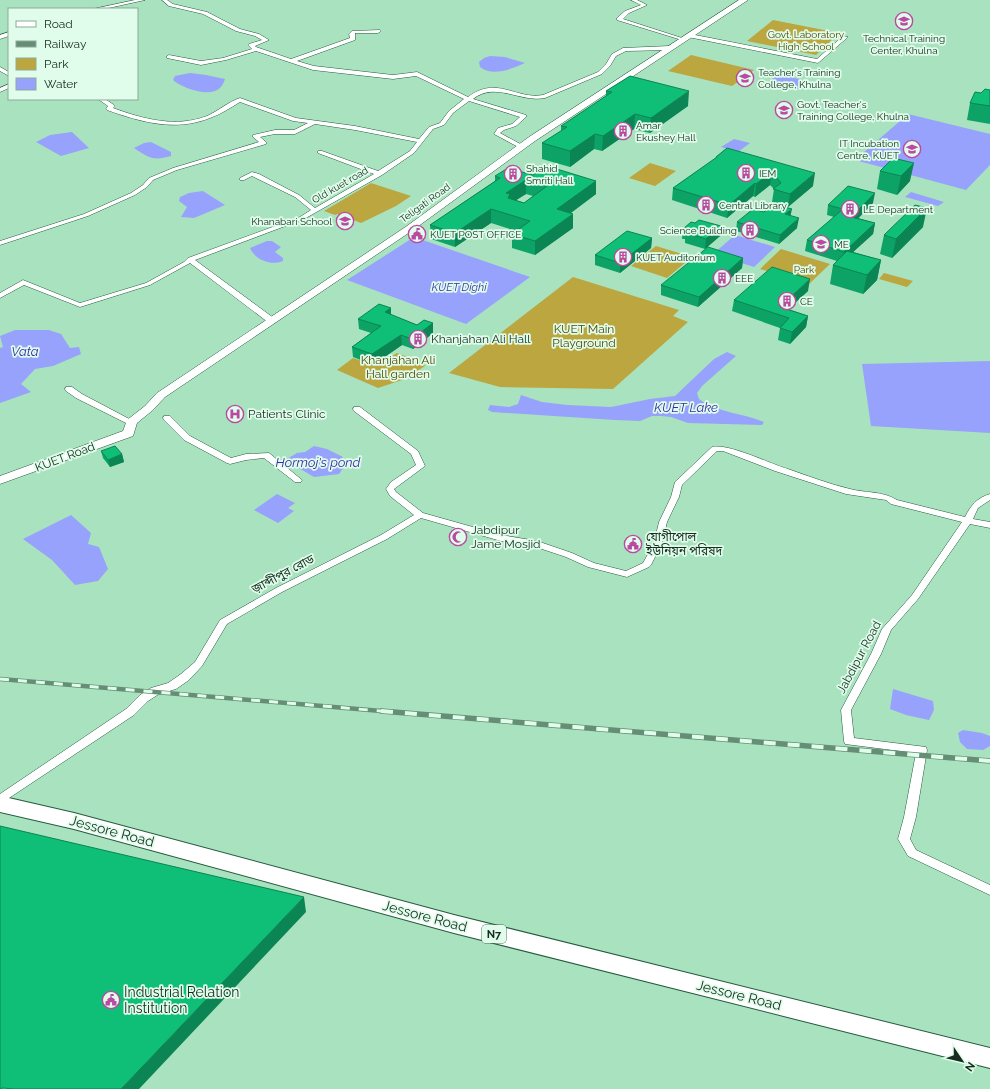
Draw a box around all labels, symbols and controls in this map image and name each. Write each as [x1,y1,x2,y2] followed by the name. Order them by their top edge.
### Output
[8,8,138,100] legend
[894,11,914,31] school or university icon: Technical Training Center, Khulna
[44,17,73,31] text: Road
[768,29,845,52] park label: Govt. Laboratory High School
[863,33,945,56] place label: Technical Training Center, Khulna
[44,37,87,51] text: Railway
[44,57,69,71] text: Park
[758,67,840,90] place label: Teacher's Training College, Khulna
[735,68,755,88] school or university icon: Teacher's Training College, Khulna
[44,77,78,91] text: Water
[797,99,909,122] place label: Govt. Teacher's Training College, Khulna
[774,100,794,120] school or university icon: Govt. Teacher's Training College, Khulna
[636,120,696,143] place label: Amar Ekushey Hall
[613,121,633,141] building icon: Amar Ekushey Hall
[837,138,899,161] place label: IT Incubation Centre, KUET
[902,139,922,159] school or university icon: IT Incubation Centre, KUET
[526,163,574,186] place label: Shahid Smriti Hall
[736,163,756,183] building icon: IEM
[503,164,523,184] building icon: Shahid Smriti Hall
[310,165,370,205] street label: Old kuet road
[759,168,776,179] place label: IEM
[398,181,452,225] street label: Teligati Road
[696,195,716,215] building icon: Central Library
[840,199,860,219] building icon: LE Department
[719,200,787,211] place label: Central Library
[863,204,934,215] place label: LE Department
[335,211,355,231] school or university icon: Khanabari School
[251,216,332,227] place label: Khanabari School
[740,220,760,240] building icon: Science Building
[407,224,427,244] public building icon: KUET POST OFFICE
[660,225,737,236] place label: Science Building
[430,229,521,240] place label: KUET POST OFFICE
[811,234,831,254] school or university icon: ME
[834,239,849,250] place label: ME
[613,247,633,267] building icon: KUET Auditorium
[636,252,715,263] place label: KUET Auditorium
[794,264,815,275] park label: Park
[712,268,732,288] building icon: EEE
[735,273,753,284] place label: EEE
[432,281,487,294] water label: KUET Dighi
[777,291,797,311] building icon: CE
[800,296,813,307] place label: CE
[552,322,616,350] park label: KUET Main Playground
[408,329,428,349] building icon: Khanjahan Ali Hall
[431,332,531,346] place label: Khanjahan Ali Hall
[11,344,39,359] water label: Vata
[361,353,435,381] park label: Khanjahan Ali Hall garden
[654,400,718,415] water label: KUET Lake
[225,404,245,424] hospital icon: Patients Clinic
[248,407,326,421] place label: Patients Clinic
[33,439,97,475] street label: KUET Road
[276,455,361,470] water label: Hormoj's pond
[471,523,540,551] place label: Jabdipur Jame Mosjid
[448,527,468,547] mosque icon: Jabdipur Jame Mosjid
[645,529,723,558] place label: যোগীপোল ইউনিয়ন পরিষদ
[623,534,643,554] public building icon: যোগীপোল ইউনিয়ন পরিষদ
[248,551,317,598] street label: জ়াব্দীপুর রোড
[834,618,884,696] street label: Jabdipur Road
[68,812,156,850] street label: Jessore Road
[381,897,469,935] street label: Jessore Road
[482,925,506,943] road number: N7
[695,977,783,1013] street label: Jessore Road
[124,984,239,1016] place label: Industrial Relation Institution
[101,990,121,1010] public building icon: Industrial Relation Institution
[942,1041,982,1081] north arrow
[962,1059,978,1074] text: N

